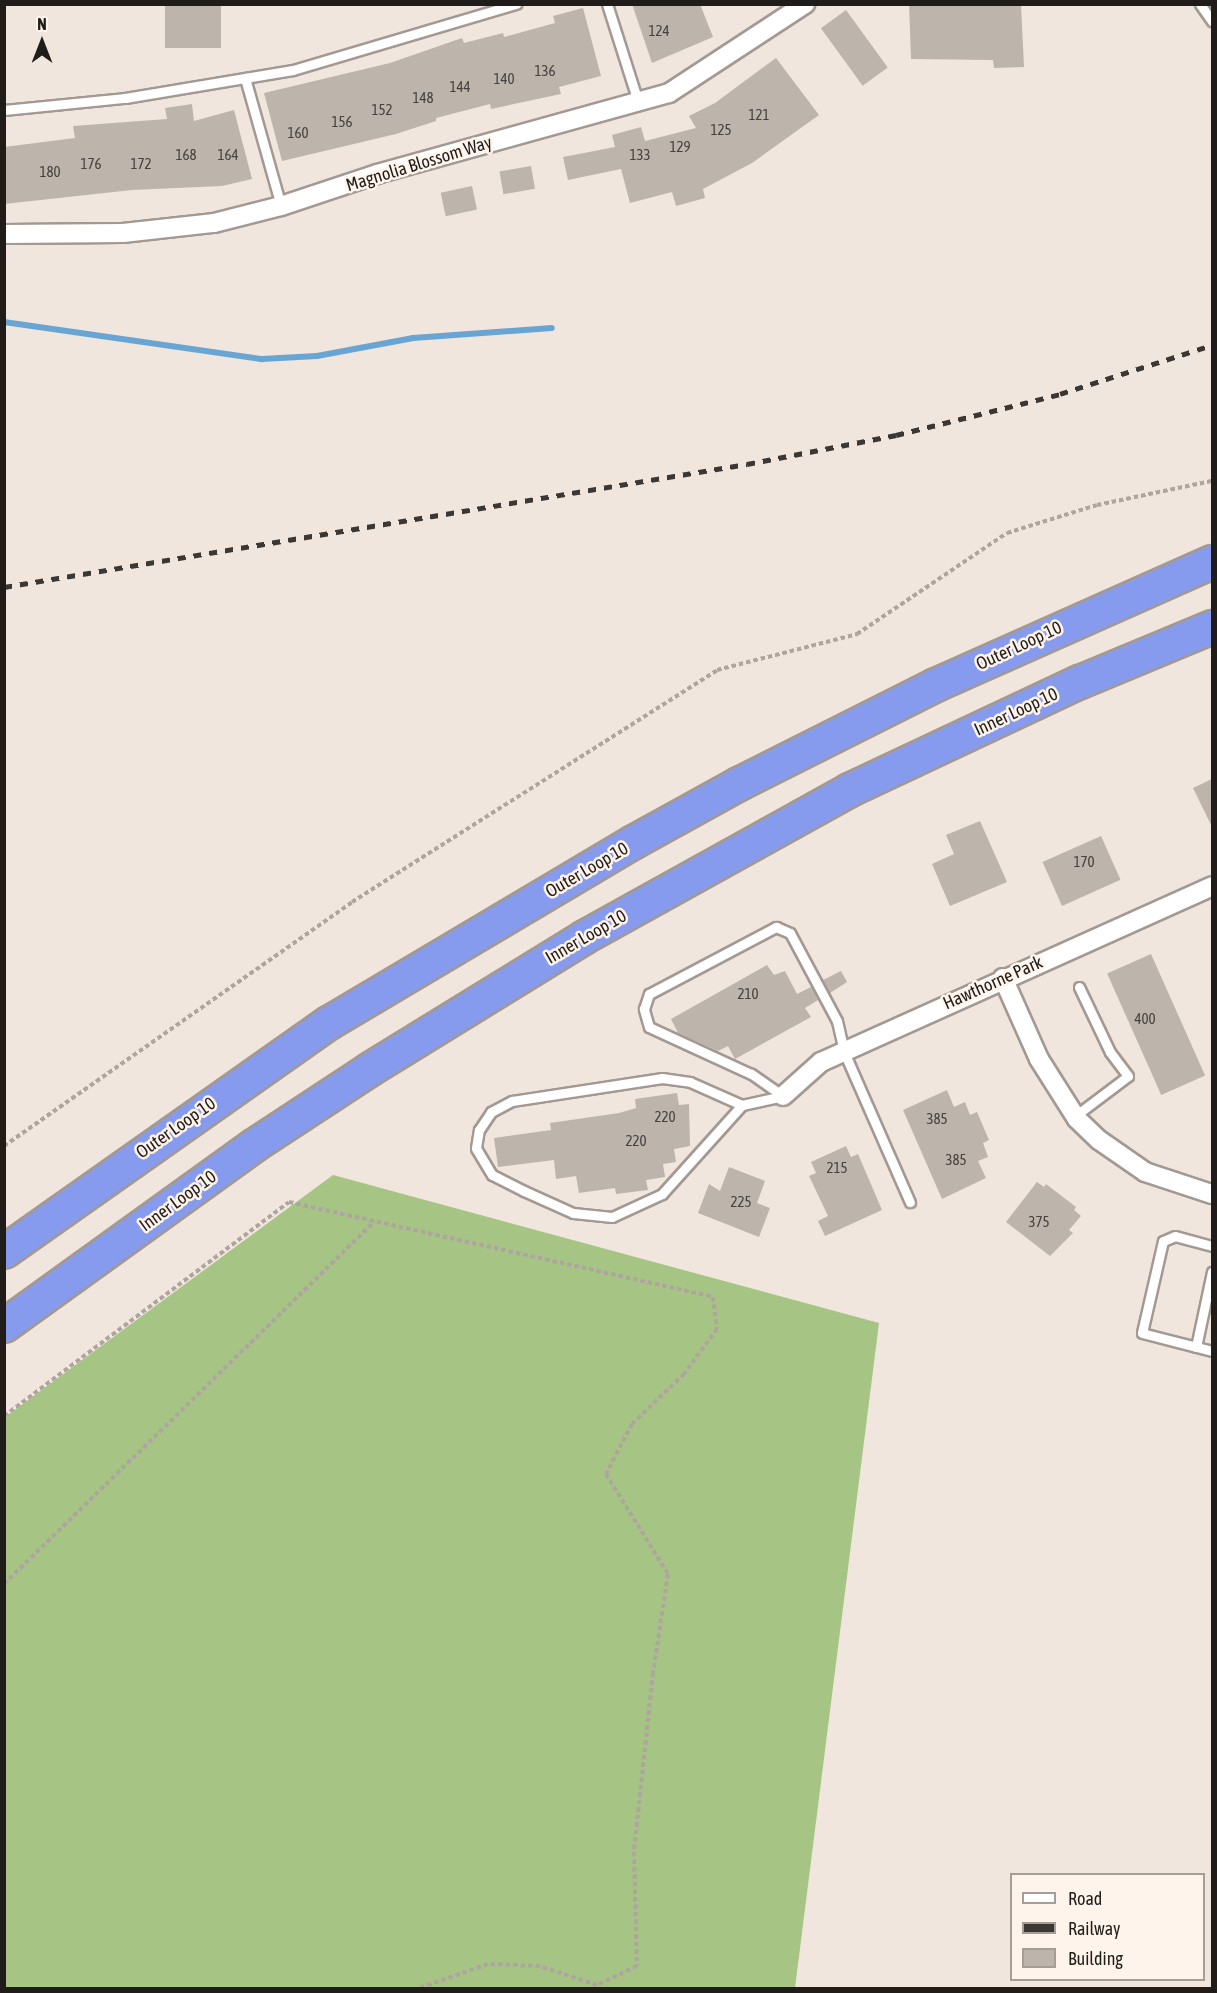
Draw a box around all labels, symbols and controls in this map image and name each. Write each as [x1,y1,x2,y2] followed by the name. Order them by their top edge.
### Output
[12,12,72,72] north arrow
[37,15,47,33] text: N
[648,22,670,40] house number: 124
[534,62,556,80] house number: 136
[493,70,515,88] house number: 140
[449,78,471,96] house number: 144
[412,89,434,107] house number: 148
[371,101,393,119] house number: 152
[748,106,770,124] house number: 121
[331,113,353,131] house number: 156
[710,121,732,139] house number: 125
[287,124,309,142] house number: 160
[343,132,495,196] street label: Magnolia Blossom Way
[669,138,691,156] house number: 129
[175,146,197,164] house number: 168
[217,146,239,164] house number: 164
[629,146,651,164] house number: 133
[80,155,102,173] house number: 176
[130,155,152,173] house number: 172
[39,163,61,181] house number: 180
[973,617,1065,675] street label: Outer Loop 10
[971,683,1061,741] street label: Inner Loop 10
[542,838,632,902] street label: Outer Loop 10
[1073,853,1095,871] house number: 170
[542,905,630,969] street label: Inner Loop 10
[940,951,1046,1015] street label: Hawthorne Park
[737,985,759,1003] house number: 210
[1134,1010,1156,1028] house number: 400
[132,1093,220,1163] street label: Outer Loop 10
[654,1108,676,1126] house number: 220
[926,1110,948,1128] house number: 385
[625,1132,647,1150] house number: 220
[945,1151,967,1169] house number: 385
[826,1159,848,1177] house number: 215
[135,1166,221,1236] street label: Inner Loop 10
[730,1193,752,1211] house number: 225
[1028,1213,1050,1231] house number: 375
[1010,1873,1205,1981] legend
[1068,1888,1102,1909] text: Road
[1068,1918,1120,1939] text: Railway
[1068,1948,1123,1969] text: Building

